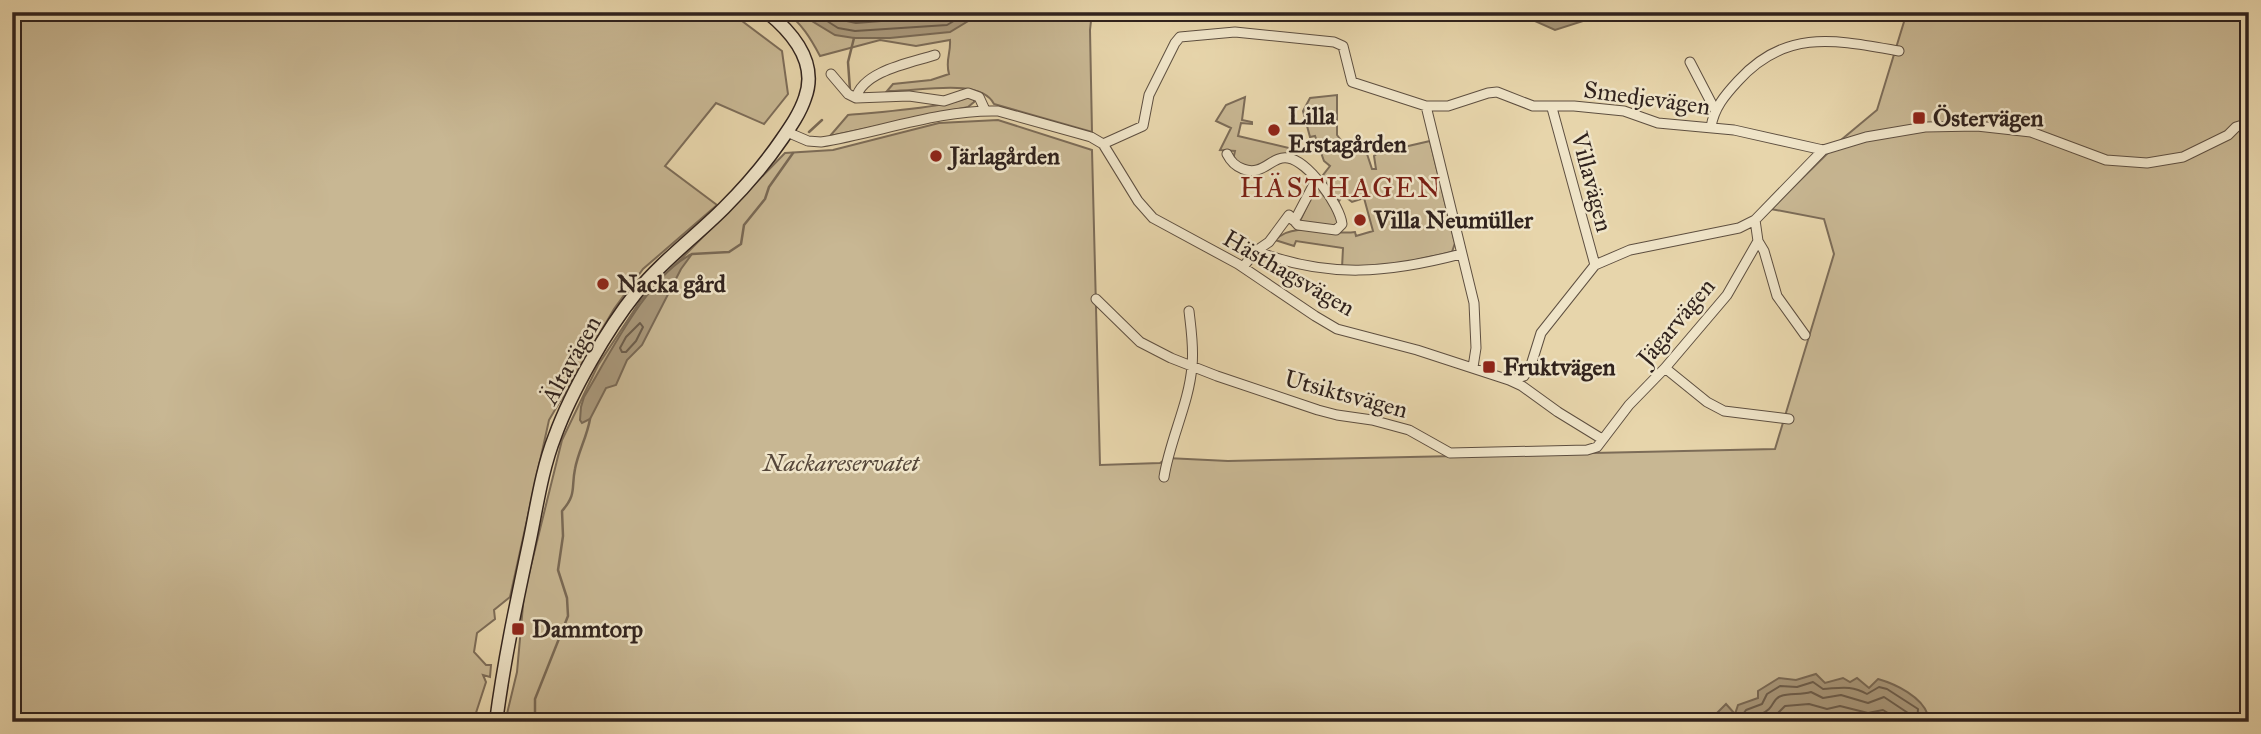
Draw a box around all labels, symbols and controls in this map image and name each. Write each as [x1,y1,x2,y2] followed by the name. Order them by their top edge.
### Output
[1582,74,1712,122] street label: Smedjevägen
[1288,101,1407,159] place label: Lilla Erstagården
[1933,103,2044,133] place label: Östervägen
[1911,110,1927,126] marker: Östervägen
[1266,122,1282,138] marker: Lilla Erstagården
[1564,128,1620,235] street label: Villavägen
[947,141,1060,171] place label: Järlagården
[928,148,944,164] marker: Järlagården
[1239,170,1443,205] district label: HÄSTHAGEN
[1373,205,1534,235] place label: Villa Neumüller
[1352,212,1368,228] marker: Villa Neumüller
[1218,223,1360,323] street label: Hästhagsvägen
[617,269,727,299] place label: Nacka gård
[1629,272,1721,374] street label: Jägarvägen
[595,276,611,292] marker: Nacka gård
[534,310,608,410] street label: Ältavägen
[1503,352,1615,382] place label: Fruktvägen
[1481,359,1497,375] marker: Fruktvägen
[1281,363,1411,425] street label: Utsiktsvägen
[761,448,920,478] park label: Nackareservatet
[532,614,643,644] place label: Dammtorp
[510,621,526,637] marker: Dammtorp

